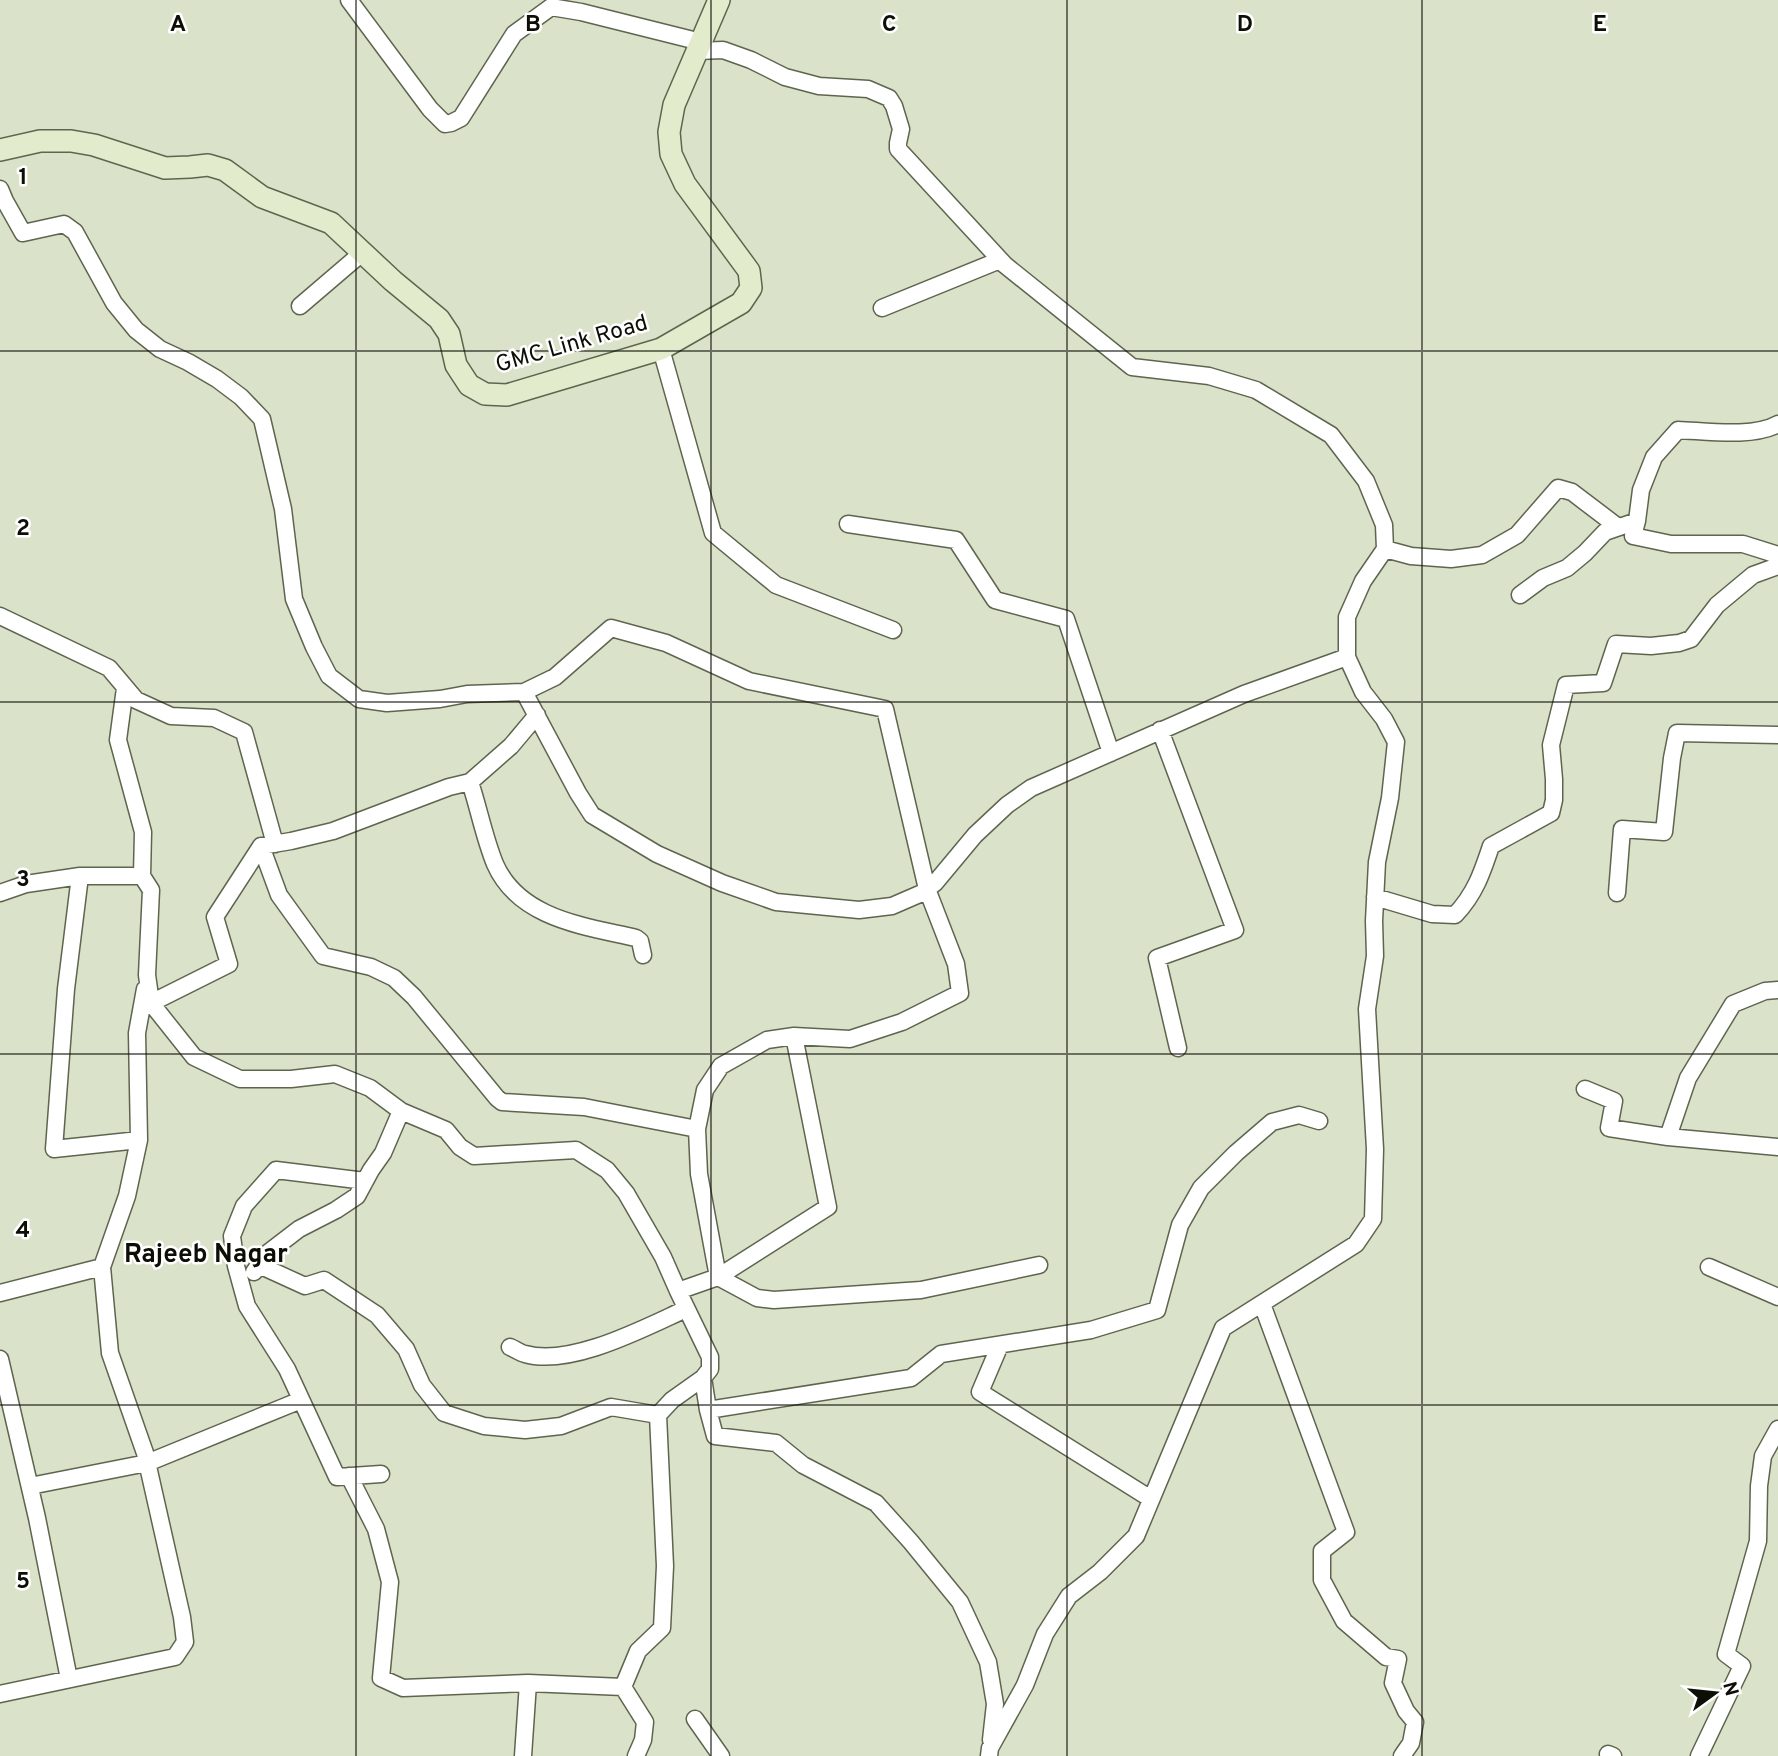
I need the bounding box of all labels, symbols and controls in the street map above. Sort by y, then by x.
text: A [170,11,186,40]
text: B [525,11,541,40]
text: C [882,11,896,40]
text: D [1237,11,1253,40]
text: E [1593,11,1607,40]
text: 1 [18,164,28,193]
street label: GMC Link Road [492,309,652,381]
text: 2 [16,515,30,544]
text: 3 [16,866,30,895]
text: 4 [16,1217,30,1246]
district label: Rajeeb Nagar [124,1239,288,1272]
text: 5 [16,1568,30,1597]
north arrow [1680,1658,1750,1728]
text: N [1716,1679,1743,1699]

